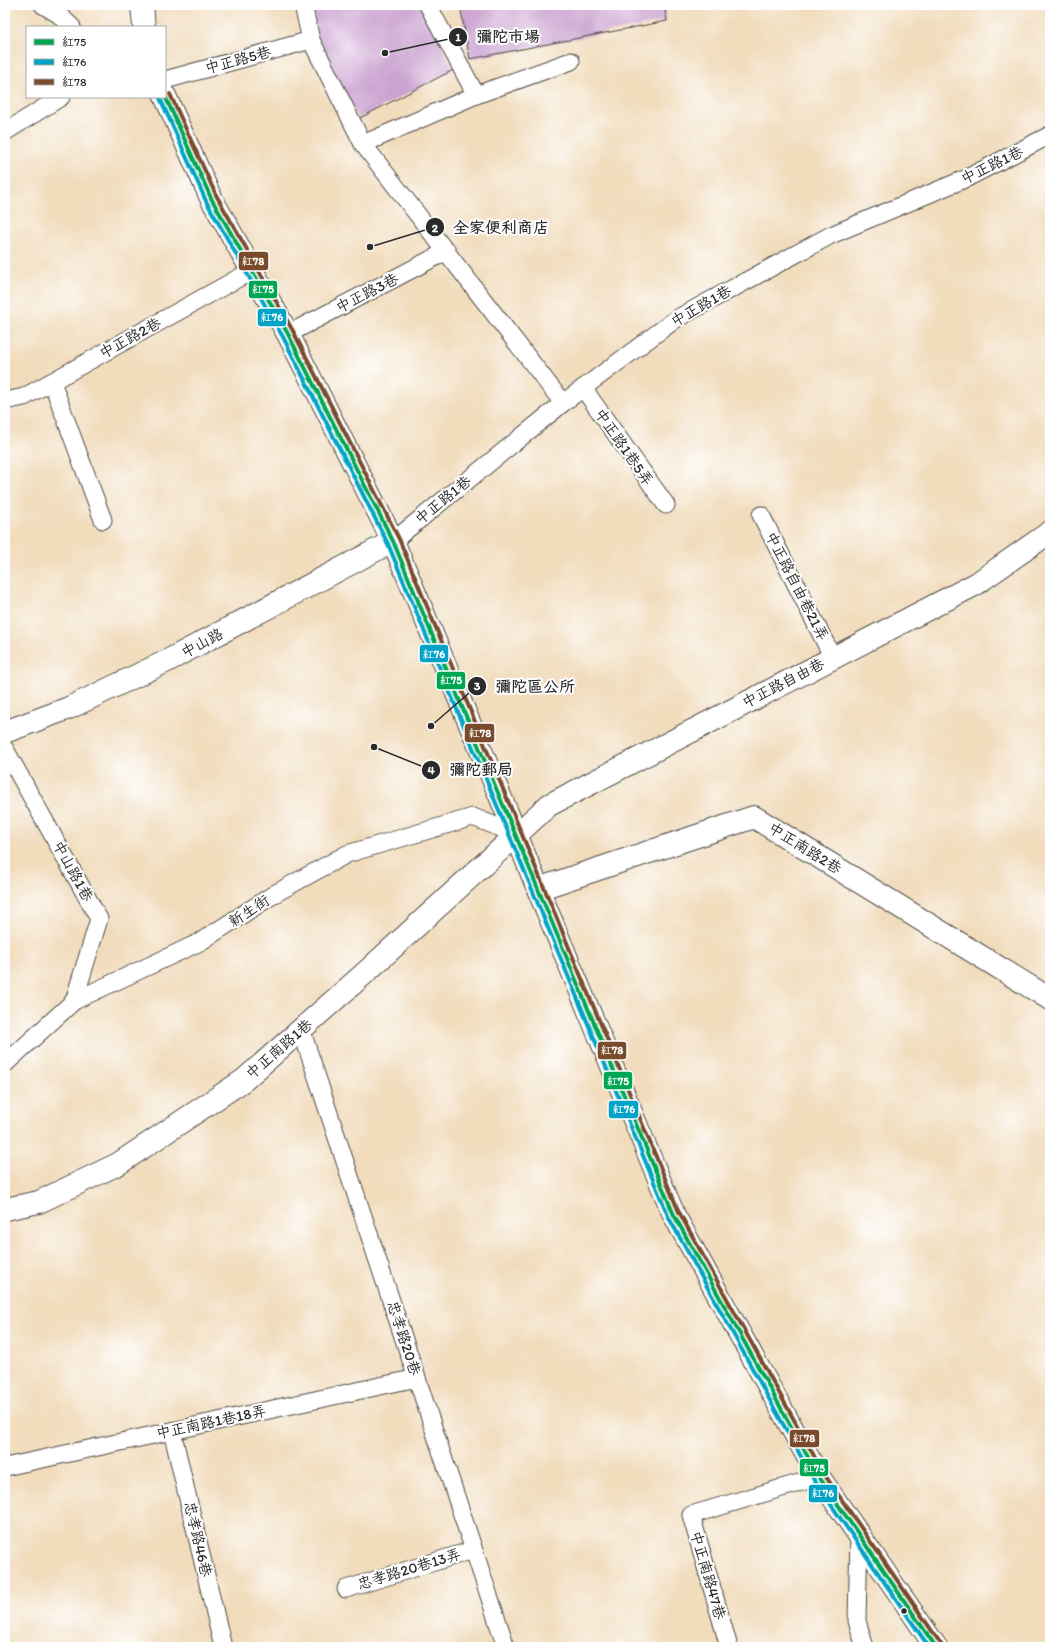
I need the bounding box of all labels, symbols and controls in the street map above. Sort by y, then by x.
callout: 彌陀市場 [448,23,548,51]
legend [26,26,166,98]
text: 彌陀市場 [476,27,540,46]
text: 1 [455,30,461,44]
text: 紅75 [62,35,86,49]
street label: 中正路5巷 [203,43,273,77]
text: 紅76 [62,55,86,69]
text: 紅78 [62,75,87,89]
street label: 中正路1巷 [958,142,1026,188]
callout: 全家便利商店 [425,213,557,241]
text: 全家便利商店 [453,218,549,237]
text: 2 [432,221,439,235]
line badge: 紅78 [238,251,269,271]
text: 紅78 [242,255,264,268]
street label: 中正路3巷 [333,270,401,316]
line badge: 紅75 [248,280,278,299]
street label: 中正路1巷 [668,281,734,331]
text: 紅75 [252,283,274,296]
line badge: 紅76 [257,308,287,327]
text: 紅76 [261,311,283,324]
street label: 中正路2巷 [96,314,164,362]
street label: 中正路1巷5弄 [591,405,657,489]
street label: 中正路1巷 [411,472,475,528]
street label: 中正路自由巷21弄 [762,529,832,643]
street label: 中山路 [178,624,226,662]
line badge: 紅76 [419,644,449,663]
text: 紅76 [423,648,445,661]
street label: 中正路自由巷 [739,655,827,711]
line badge: 紅75 [436,671,466,690]
callout: 彌陀區公所 [467,672,583,700]
text: 紅75 [440,674,462,687]
text: 彌陀區公所 [495,677,575,696]
text: 3 [474,679,481,693]
line badge: 紅78 [464,723,495,743]
text: 紅78 [469,727,491,740]
callout: 彌陀郵局 [421,756,521,784]
text: 彌陀郵局 [449,760,513,779]
text: 4 [427,763,435,777]
street label: 中正南路2巷 [765,818,845,878]
street label: 中山路1巷 [49,837,97,905]
street label: 新生街 [225,891,273,931]
street label: 中正南路1巷 [242,1015,316,1083]
line badge: 紅78 [597,1041,627,1060]
text: 紅78 [601,1044,623,1057]
line badge: 紅75 [603,1071,633,1090]
text: 紅75 [607,1075,629,1088]
line badge: 紅76 [608,1100,639,1119]
text: 紅76 [613,1103,635,1116]
street label: 忠孝路20巷 [384,1299,424,1377]
street label: 中正南路1巷18弄 [154,1402,268,1442]
line badge: 紅78 [789,1429,820,1448]
text: 紅78 [793,1432,815,1445]
line badge: 紅75 [799,1458,829,1477]
text: 紅75 [803,1462,825,1475]
line badge: 紅76 [808,1484,838,1503]
text: 紅76 [812,1487,834,1500]
street label: 忠孝路46巷 [181,1499,215,1579]
street label: 中正南路47巷 [687,1529,729,1621]
street label: 忠孝路20巷13弄 [355,1545,463,1593]
unlabelled marker [899,1606,909,1616]

